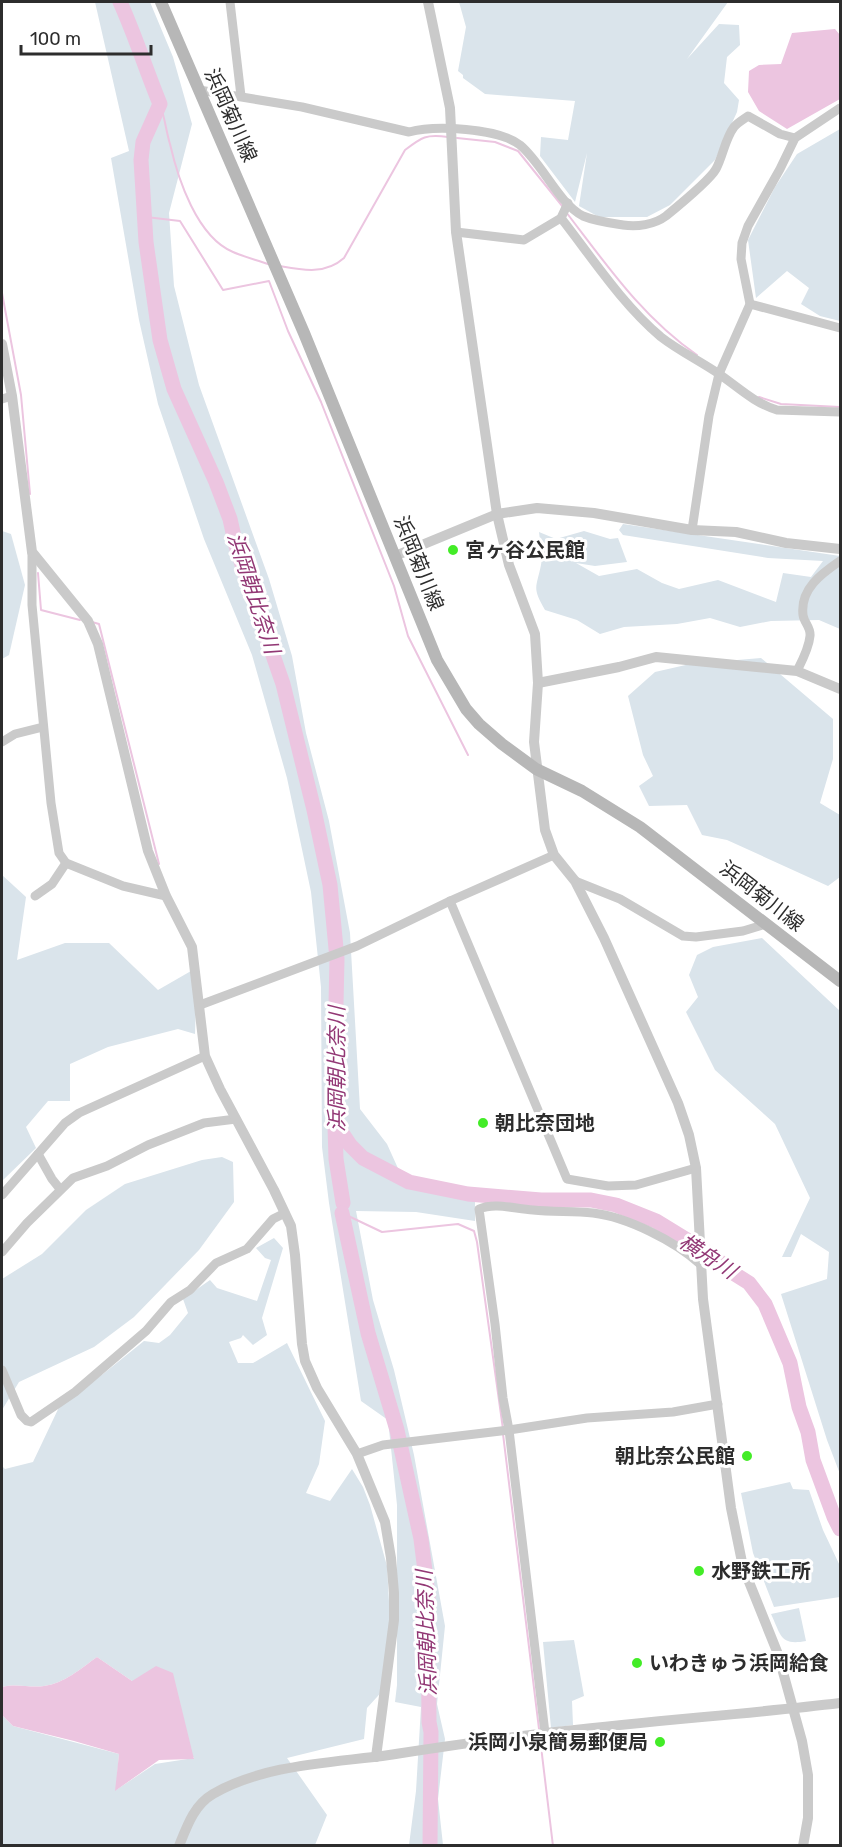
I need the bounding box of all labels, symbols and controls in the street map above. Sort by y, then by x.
scale bar [21,18,152,56]
text: 100 m [30,28,81,50]
street label: 浜岡菊川線 [200,64,262,166]
street label: 浜岡菊川線 [389,512,449,614]
water label: 浜岡朝比奈川 [223,529,286,659]
place label: 宮ヶ谷公民館 [465,538,585,562]
marker: 宮ヶ谷公民館 [446,543,460,557]
street label: 浜岡菊川線 [715,856,809,936]
water label: 浜岡朝比奈川 [324,1004,349,1132]
place label: 朝比奈団地 [495,1111,595,1135]
marker: 朝比奈団地 [476,1116,490,1130]
water label: 横舟川 [675,1228,743,1285]
place label: 朝比奈公民館 [615,1444,735,1468]
marker: 朝比奈公民館 [740,1449,754,1463]
place label: 水野鉄工所 [711,1559,811,1583]
marker: 水野鉄工所 [692,1564,706,1578]
water label: 浜岡朝比奈川 [411,1568,441,1696]
place label: いわきゅう浜岡給食 [649,1651,829,1675]
marker: いわきゅう浜岡給食 [630,1656,644,1670]
place label: 浜岡小泉簡易郵便局 [468,1730,648,1754]
marker: 浜岡小泉簡易郵便局 [653,1735,667,1749]

